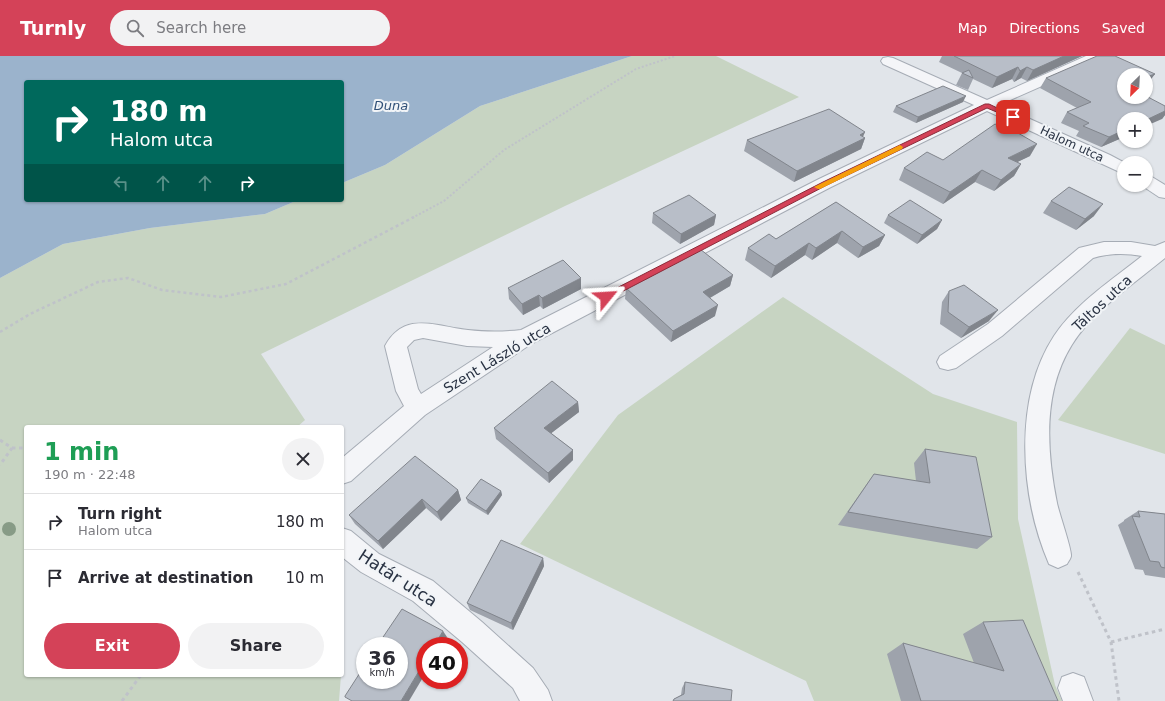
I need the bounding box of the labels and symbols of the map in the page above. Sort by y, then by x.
north arrow [1117,68,1153,104]
water label: Duna [374,98,408,113]
pin [996,100,1030,134]
street label: Halom utca [1038,123,1106,165]
street label: Táltos utca [1068,272,1135,335]
position arrow [585,276,627,318]
street label: Szent László utca [440,320,554,396]
street label: Határ utca [355,545,441,611]
speed limit sign: 40 [416,637,468,689]

